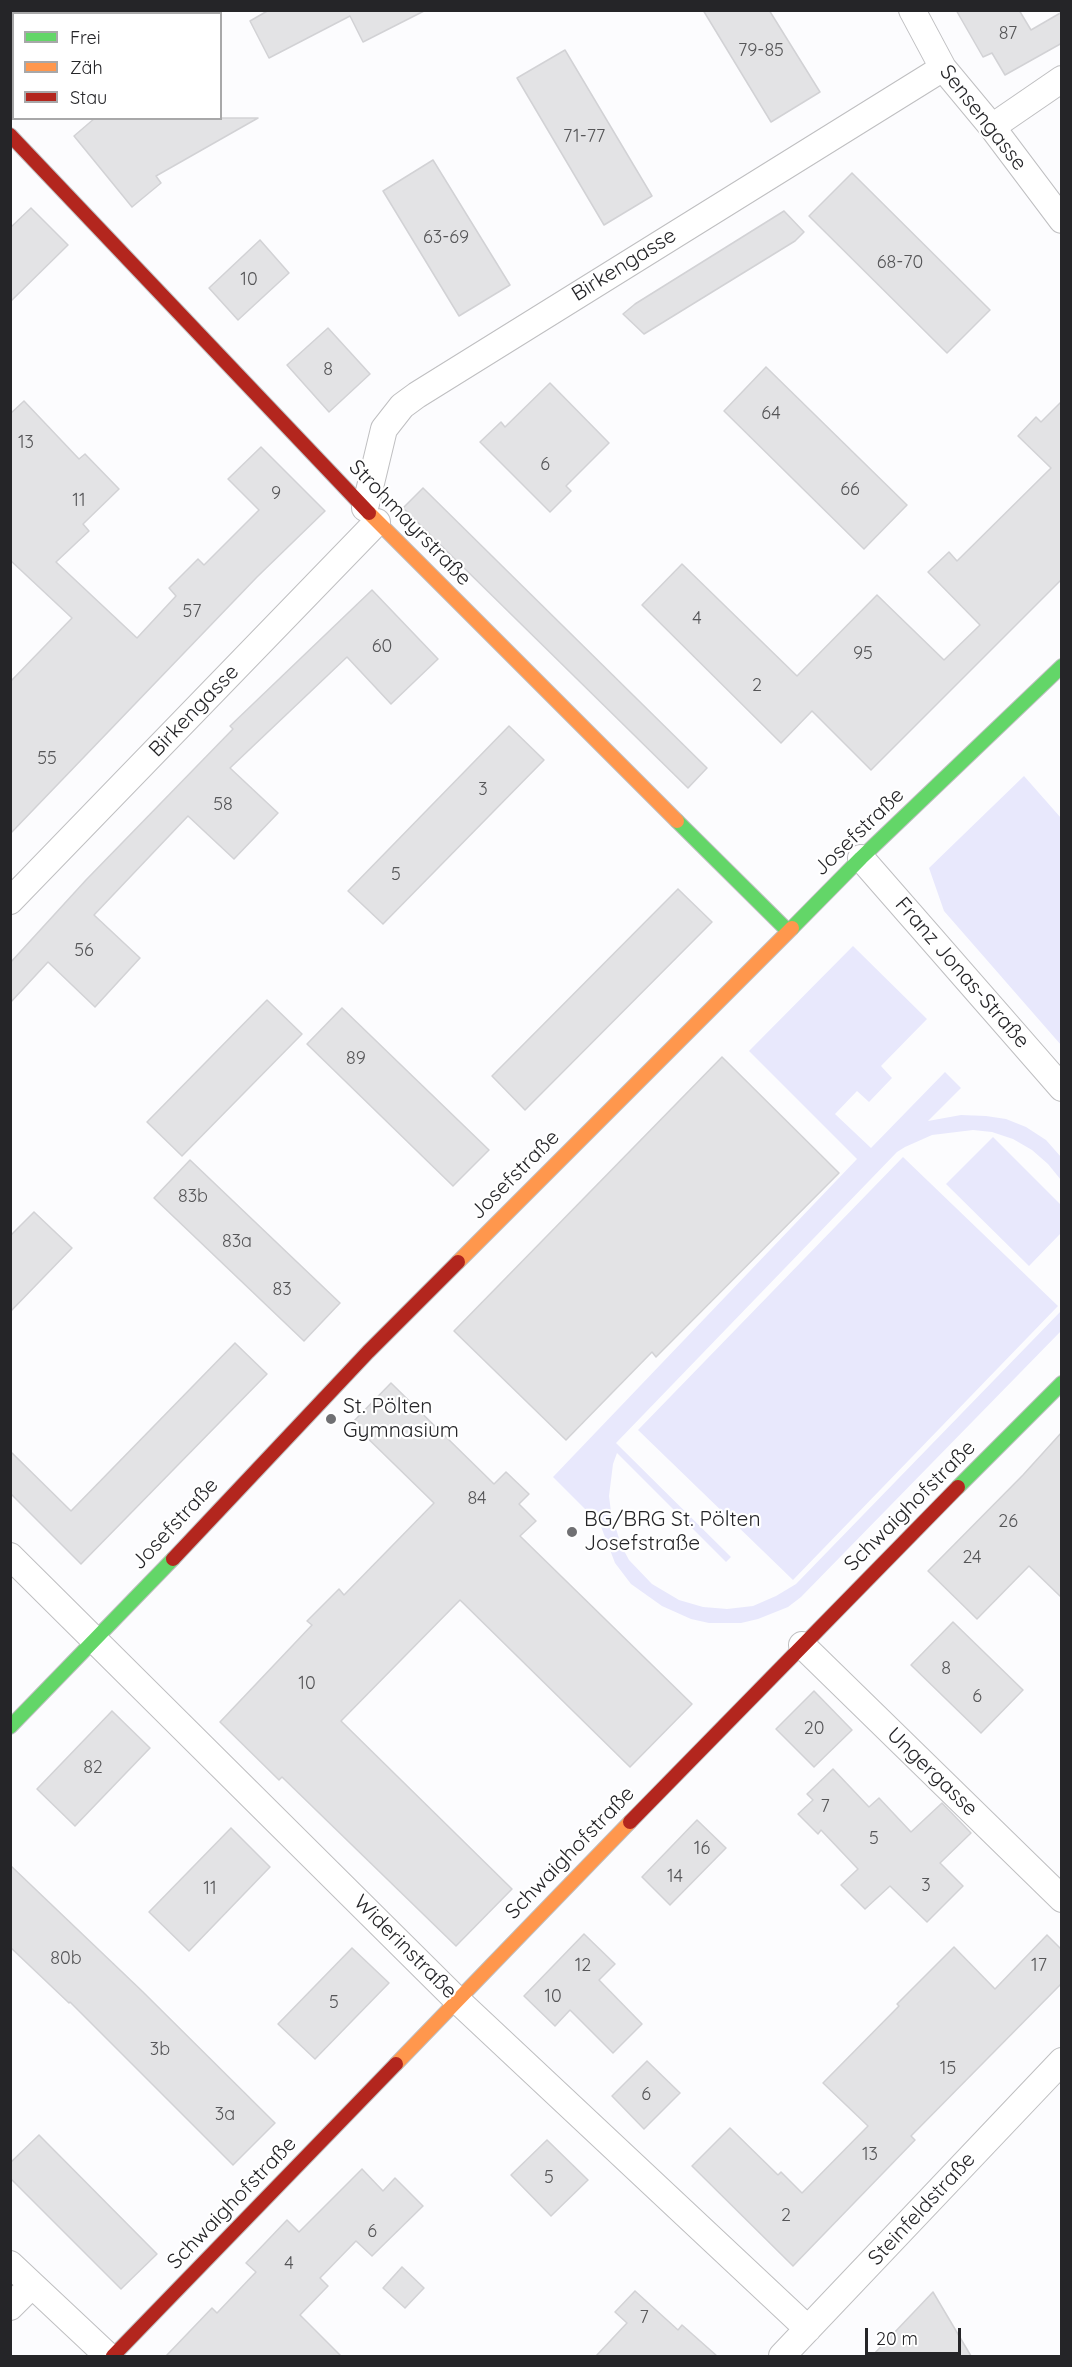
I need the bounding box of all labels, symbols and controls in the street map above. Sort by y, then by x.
legend [12,12,222,120]
house number: 87 [999,23,1017,45]
text: Frei [70,26,101,49]
house number: 79-85 [738,40,784,62]
text: Zäh [70,56,103,79]
street label: Sensengasse [934,60,1032,176]
text: Stau [70,86,107,109]
house number: 71-77 [563,126,605,148]
street label: Birkengasse [567,223,681,307]
house number: 63-69 [423,227,469,249]
house number: 68-70 [877,252,923,274]
house number: 10 [240,269,258,291]
house number: 8 [323,359,333,381]
house number: 64 [761,403,781,425]
house number: 13 [18,432,34,454]
house number: 6 [540,454,550,476]
street label: Strohmayrstraße [344,455,476,591]
house number: 66 [840,479,860,501]
house number: 9 [271,483,281,505]
house number: 11 [72,490,86,512]
house number: 57 [182,601,202,623]
house number: 4 [692,608,702,630]
house number: 60 [372,636,392,658]
house number: 95 [853,643,873,665]
street label: Birkengasse [144,660,244,762]
house number: 2 [752,675,762,697]
house number: 55 [37,748,57,770]
house number: 3 [478,779,488,801]
street label: Josefstraße [808,783,910,881]
house number: 58 [213,794,233,816]
house number: 5 [391,864,401,886]
street label: Franz Jonas-Straße [890,892,1034,1054]
house number: 56 [74,940,94,962]
house number: 89 [346,1048,366,1070]
street label: Josefstraße [465,1125,565,1225]
house number: 83b [178,1186,208,1208]
house number: 83a [222,1231,252,1253]
house number: 83 [272,1279,292,1301]
place label: St. Pölten Gymnasium [343,1394,459,1444]
marker: St. Pölten Gymnasium [324,1412,338,1426]
street label: Schwaighofstraße [839,1435,981,1577]
street label: Josefstraße [126,1473,224,1575]
house number: 84 [467,1488,487,1510]
place label: BG/BRG St. Pölten Josefstraße [584,1507,761,1557]
house number: 26 [998,1511,1018,1533]
marker: BG/BRG St. Pölten Josefstraße [565,1525,579,1539]
house number: 24 [962,1547,982,1569]
house number: 8 [941,1658,951,1680]
house number: 10 [298,1673,316,1695]
house number: 6 [972,1686,982,1708]
house number: 20 [804,1718,824,1740]
street label: Ungergasse [881,1722,983,1822]
house number: 82 [83,1757,103,1779]
street label: Schwaighofstraße [500,1781,640,1925]
house number: 7 [820,1796,830,1818]
house number: 5 [869,1828,879,1850]
house number: 16 [694,1838,710,1860]
house number: 14 [667,1866,683,1888]
house number: 3 [921,1875,931,1897]
house number: 11 [203,1878,217,1900]
street label: Widerinstraße [348,1890,462,2004]
house number: 80b [50,1948,82,1970]
house number: 12 [575,1955,591,1977]
house number: 17 [1031,1955,1047,1977]
house number: 10 [544,1986,562,2008]
house number: 5 [329,1992,339,2014]
house number: 3b [150,2039,170,2061]
house number: 15 [940,2058,956,2080]
house number: 6 [641,2084,651,2106]
house number: 3a [215,2104,235,2126]
street label: Schwaighofstraße [162,2131,302,2275]
house number: 13 [862,2144,878,2166]
street label: Steinfeldstraße [863,2147,981,2271]
house number: 5 [544,2167,554,2189]
house number: 2 [781,2205,791,2227]
house number: 6 [367,2221,377,2243]
house number: 4 [284,2253,294,2275]
house number: 7 [639,2307,649,2329]
scale bar [868,2316,964,2354]
text: 20 m [876,2327,918,2350]

